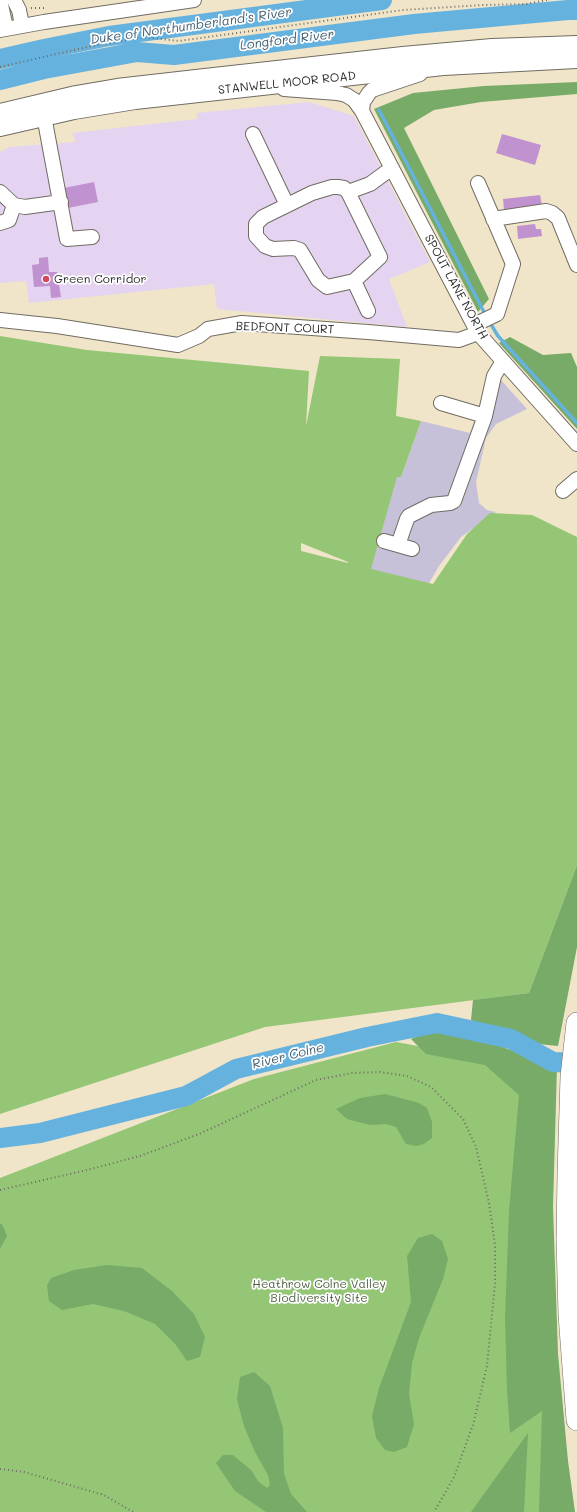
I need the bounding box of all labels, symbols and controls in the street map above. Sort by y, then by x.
water label: Duke of Northumberland's River [89,4,293,48]
water label: Longford River [239,26,335,54]
street label: STANWELL MOOR ROAD [217,69,357,97]
street label: SPOUT LANE NORTH [421,232,491,342]
place label: Green Corridor [54,272,146,286]
marker: Green Corridor [41,274,51,284]
street label: BEDFONT COURT [235,319,335,337]
water label: River Colne [250,1040,326,1072]
park label: Heathrow Colne Valley Biodiversity Site [252,1277,386,1305]

